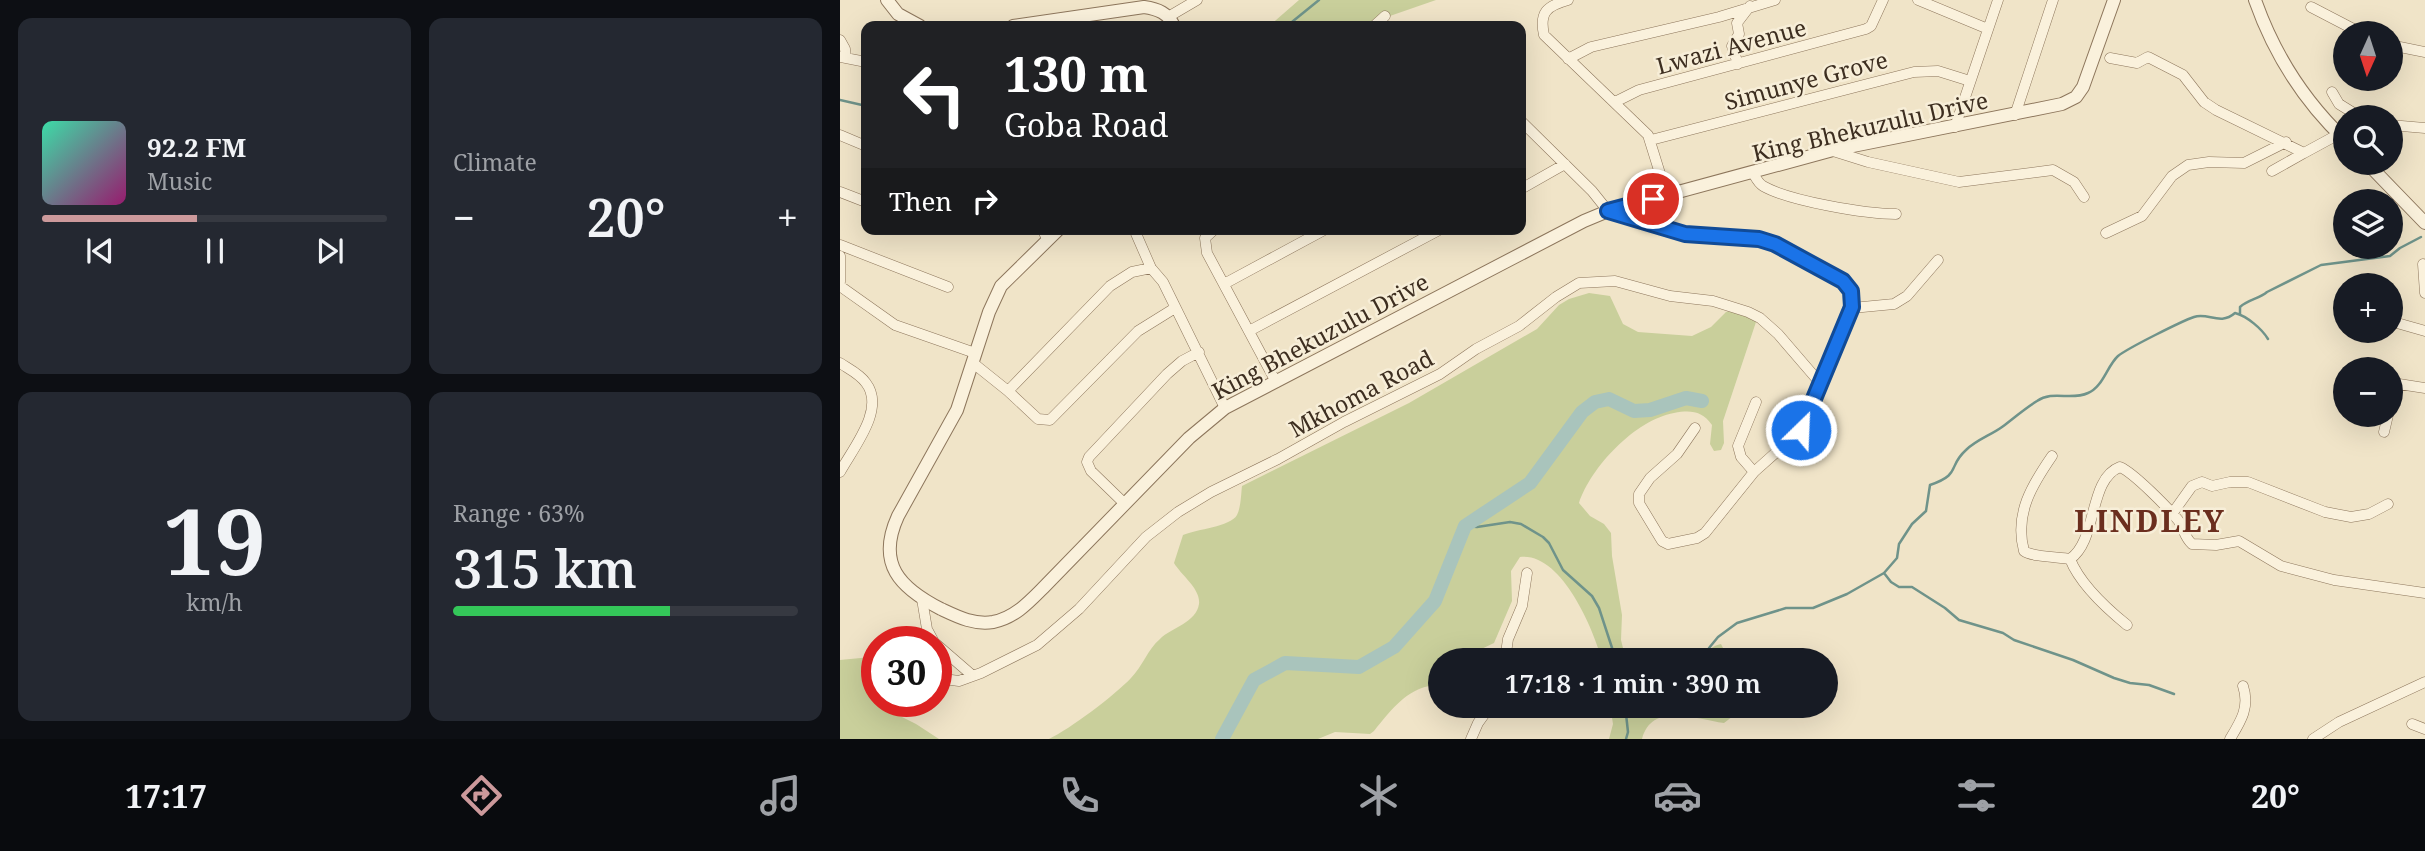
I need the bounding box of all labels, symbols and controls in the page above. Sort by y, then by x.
street label: Lwazi Avenue [1652,11,1810,81]
north arrow [2333,21,2403,91]
map controls [2333,21,2403,427]
text: 130 m [1004,40,1148,106]
street label: Simunye Grove [1721,43,1891,117]
icon: left [889,49,980,140]
street label: King Bhekuzulu Drive [1749,83,1991,169]
text: Goba Road [1004,103,1168,146]
button: search [2333,105,2403,175]
text: 92.2 FM [147,129,246,165]
text: Climate [453,146,537,178]
text: Music [147,165,212,197]
pin [1623,169,1683,229]
icon: arrive [1634,180,1672,218]
text: 20° [586,181,666,252]
icon: right [966,182,1004,220]
text: Then [889,183,952,219]
button: layers [2333,189,2403,259]
text: − [453,191,475,243]
text: + [777,191,798,243]
icon: previous [81,232,119,270]
icon: pause [196,232,234,270]
icon: next [311,232,349,270]
street label: King Bhekuzulu Drive [1206,265,1434,407]
button: + [2333,273,2403,343]
street label: Mkhoma Road [1283,342,1439,444]
button: − [2333,357,2403,427]
position arrow [1764,393,1838,467]
text: 19 [163,478,266,602]
text: Range · 63% [453,497,585,529]
district label: LINDLEY [2074,500,2226,541]
text: 315 km [453,532,637,603]
text: km/h [186,586,243,618]
speed limit sign: 30 [861,626,952,717]
text: 17:18 · 1 min · 390 m [1505,665,1761,701]
icon: directions [457,771,506,820]
icon: music [756,771,805,820]
icon: phone [1055,771,1104,820]
icon: climate [1354,771,1403,820]
icon: car [1653,771,1702,820]
icon: filters [1952,771,2001,820]
text: 17:17 [125,774,207,817]
text: 20° [2251,774,2300,817]

